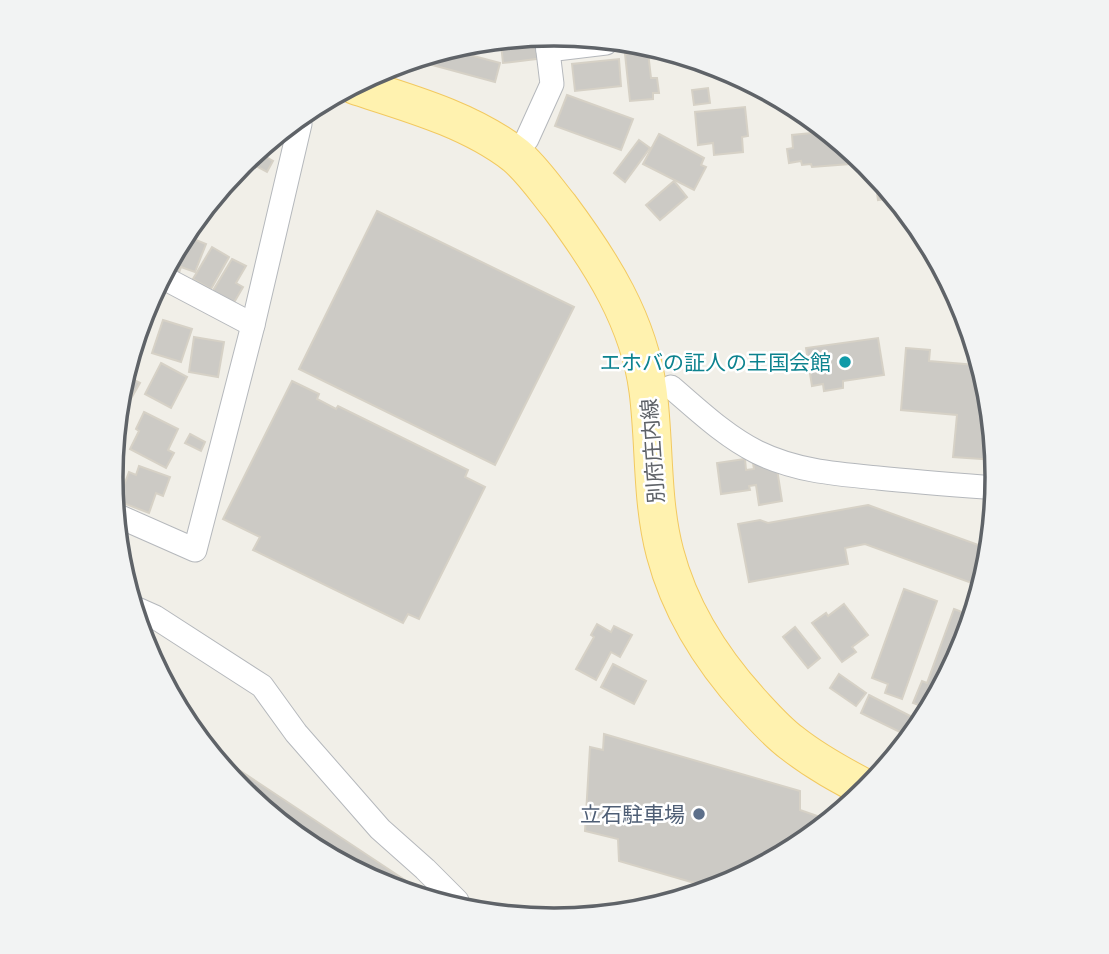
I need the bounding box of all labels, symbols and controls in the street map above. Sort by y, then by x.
place label: エホバの証人の王国会館 [600,348,831,376]
marker: エホバの証人の王国会館 [837,354,853,370]
street label: 別府庄内線 [634,398,670,504]
place label: 立石駐車場 [580,800,685,828]
marker: 立石駐車場 [691,806,707,822]

